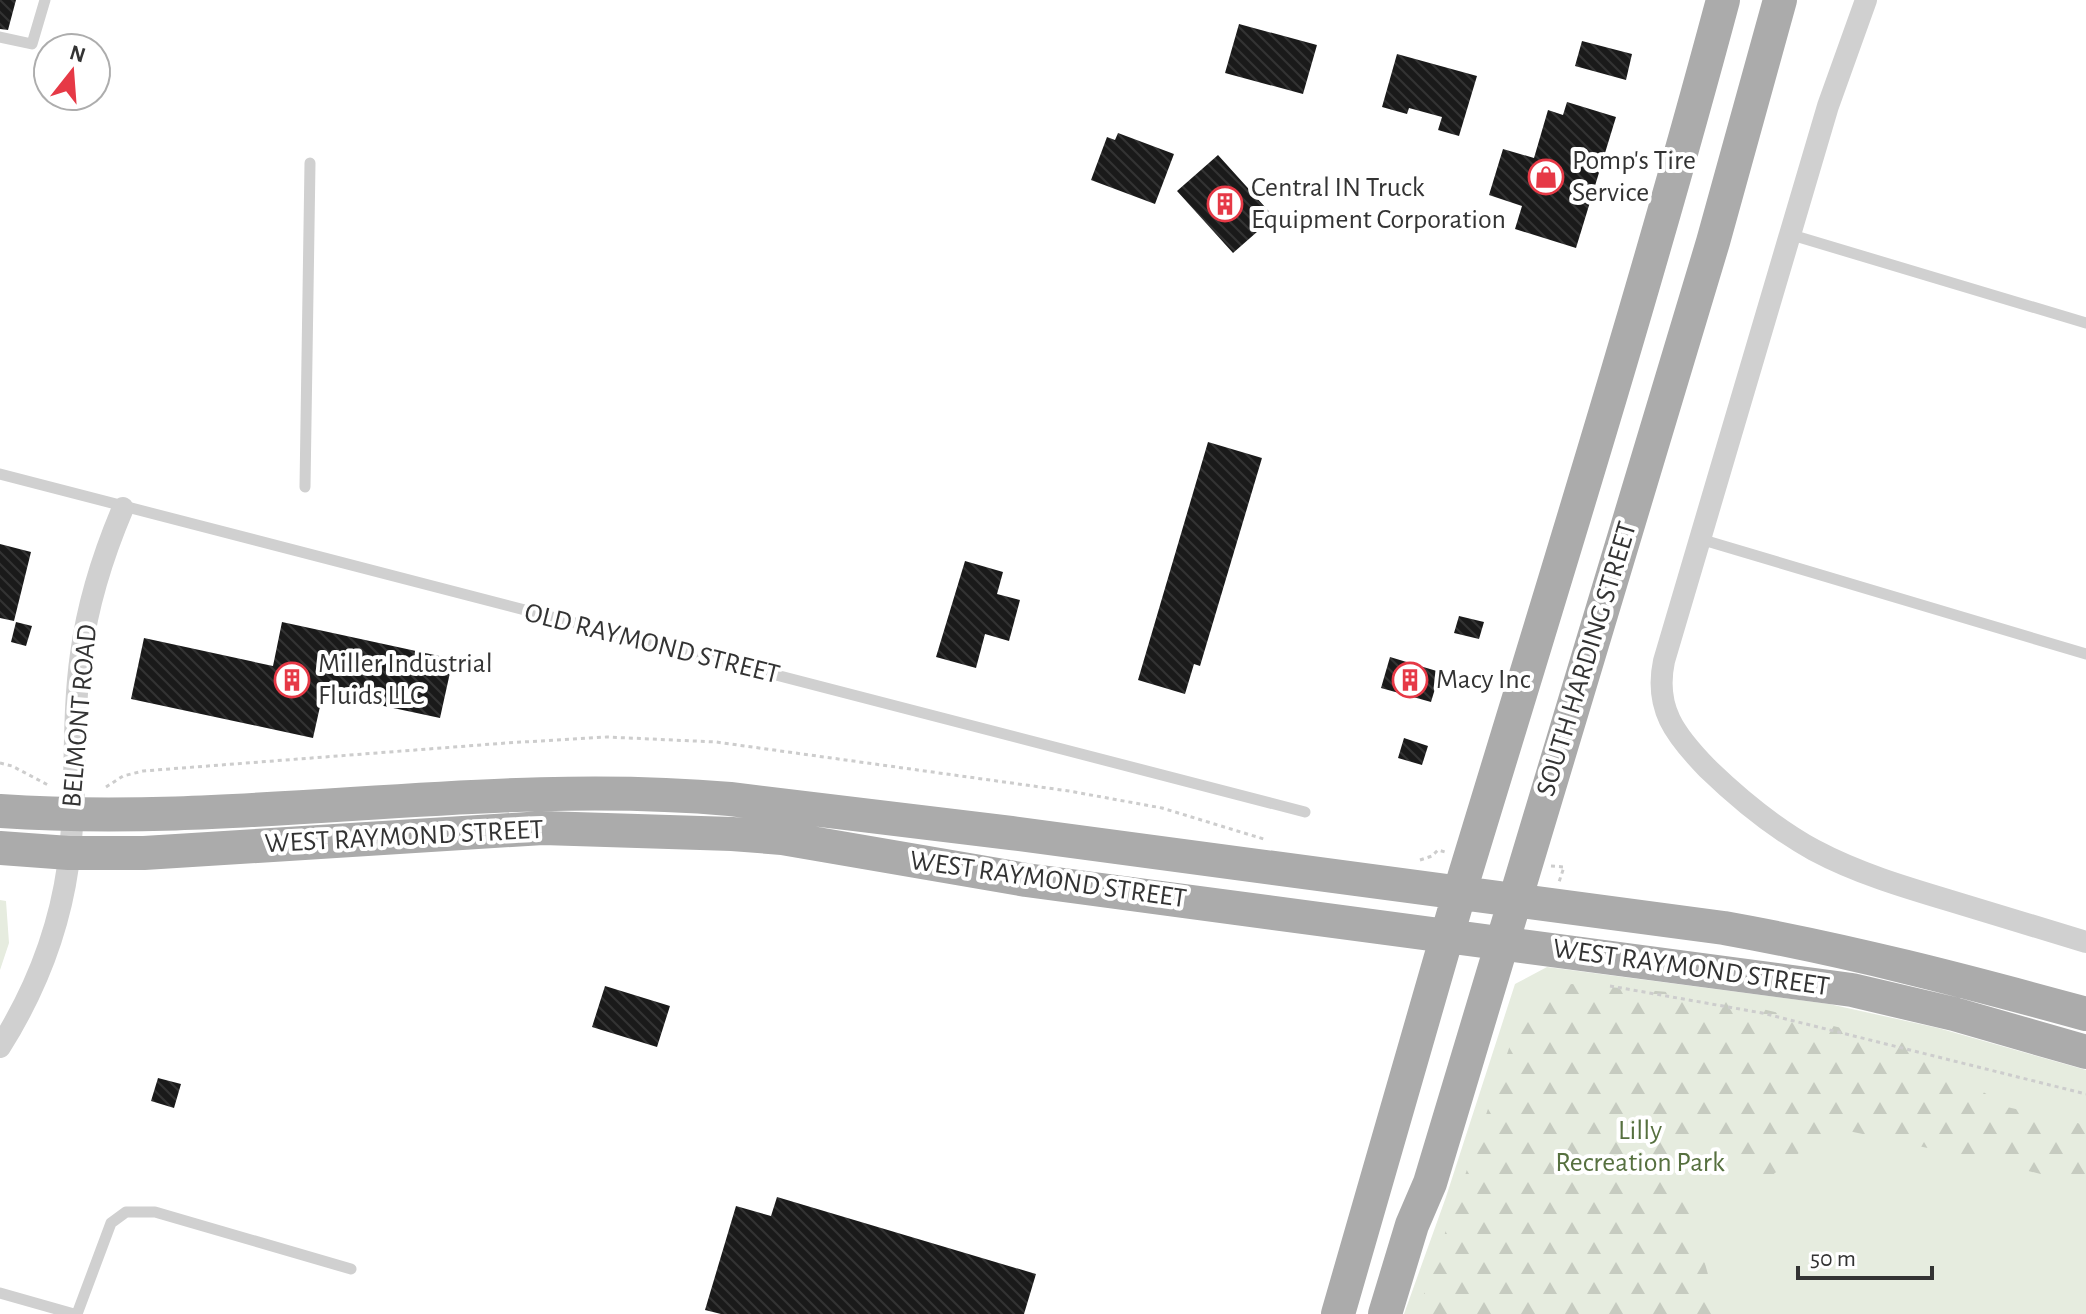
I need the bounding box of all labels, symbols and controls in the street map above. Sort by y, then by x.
north arrow [32,32,112,112]
text: N [67,41,88,67]
place label: Pomp's Tire Service [1572,147,1696,207]
shop icon: Pomp's Tire Service [1527,158,1565,196]
place label: Central IN Truck Equipment Corporation [1251,174,1506,234]
building icon: Central IN Truck Equipment Corporation [1206,185,1244,223]
street label: SOUTH HARDING STREET [1532,518,1642,800]
street label: OLD RAYMOND STREET [522,599,783,689]
street label: BELMONT ROAD [58,623,102,809]
place label: Miller Industrial Fluids LLC [318,650,493,710]
building icon: Miller Industrial Fluids LLC [273,661,311,699]
building icon: Macy Inc [1391,661,1429,699]
place label: Macy Inc [1436,666,1531,694]
street label: WEST RAYMOND STREET [264,816,544,858]
street label: WEST RAYMOND STREET [908,847,1188,913]
street label: WEST RAYMOND STREET [1551,935,1831,1001]
park label: Lilly Recreation Park [1555,1117,1725,1177]
scale bar [1798,1230,1932,1280]
text: 50 m [1810,1247,1856,1271]

